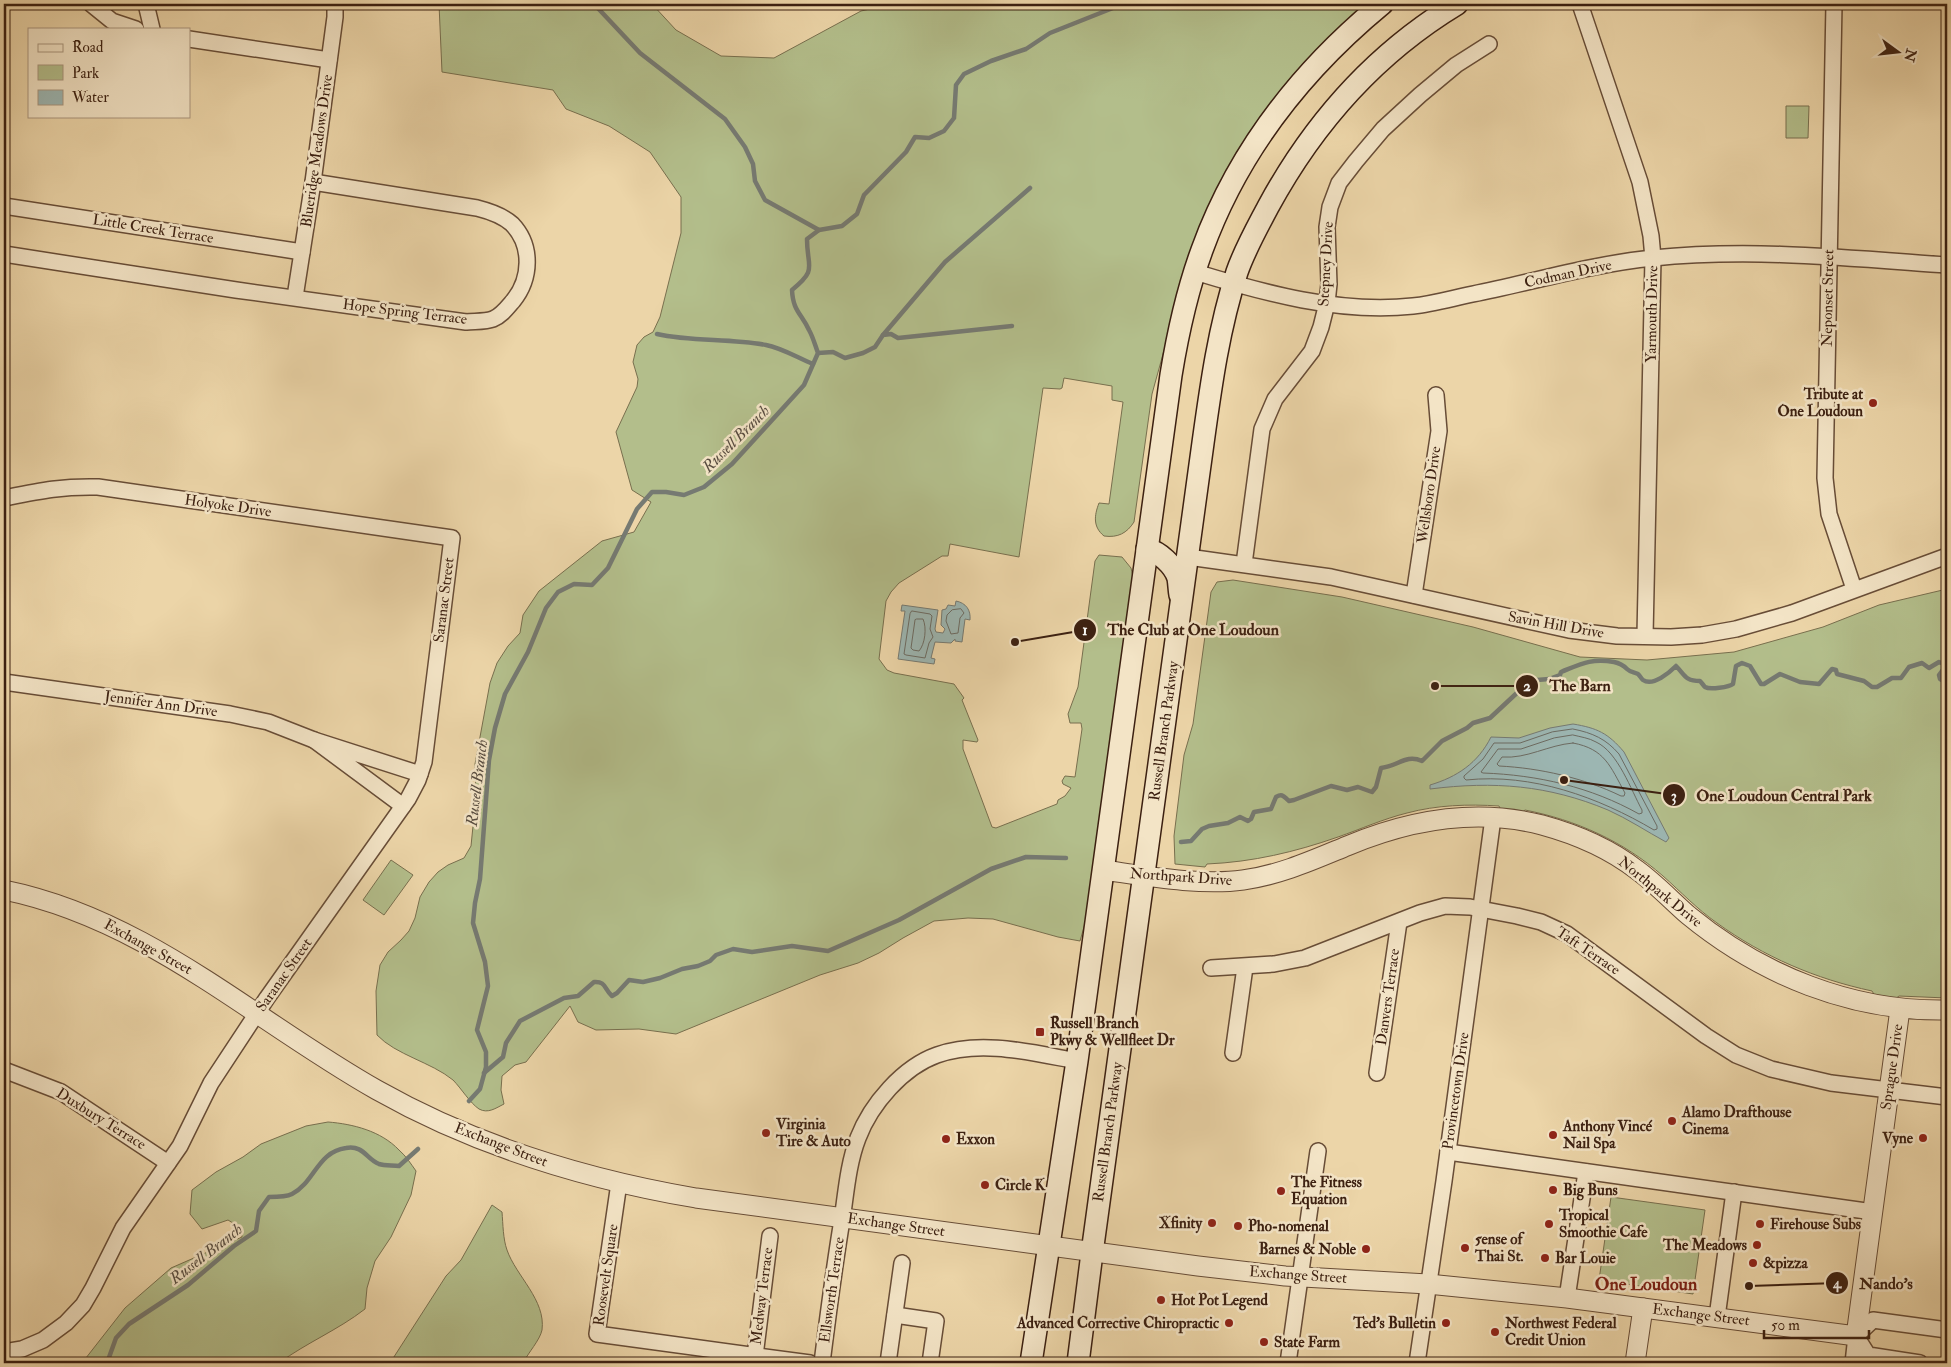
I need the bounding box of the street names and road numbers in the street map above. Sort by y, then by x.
street label: Blueridge Meadows Drive [297,73,337,229]
street label: Little Creek Terrace [91,210,215,248]
street label: Stepney Drive [1314,221,1339,307]
street label: Neponset Street [1818,249,1839,347]
street label: Codman Drive [1523,255,1613,293]
street label: Yarmouth Drive [1642,265,1662,363]
street label: Hope Spring Terrace [342,295,468,330]
street label: Wellsboro Drive [1413,445,1445,546]
street label: Holyoke Drive [183,491,273,521]
street label: Saranac Street [429,556,459,644]
street label: Savin Hill Drive [1507,607,1605,643]
street label: Russell Branch Parkway [1145,659,1183,802]
street label: Jennifer Ann Drive [102,687,219,722]
street label: Northpark Drive [1614,852,1706,932]
street label: Northpark Drive [1129,864,1233,891]
street label: Exchange Street [100,915,196,979]
street label: Taft Terrace [1552,923,1624,979]
street label: Saranac Street [252,934,316,1015]
street label: Danvers Terrace [1372,947,1404,1047]
street label: Sprague Drive [1877,1023,1908,1111]
street label: Provincetown Drive [1438,1031,1474,1151]
street label: Russell Branch Parkway [1089,1060,1127,1203]
street label: Duxbury Terrace [53,1084,149,1154]
street label: Exchange Street [452,1119,550,1171]
street label: Exchange Street [846,1209,946,1241]
street label: Roosevelt Square [589,1223,623,1327]
street label: Ellsworth Terrace [815,1236,849,1344]
street label: Medway Terrace [747,1246,777,1346]
street label: Exchange Street [1248,1262,1348,1288]
street label: Exchange Street [1651,1300,1751,1330]

